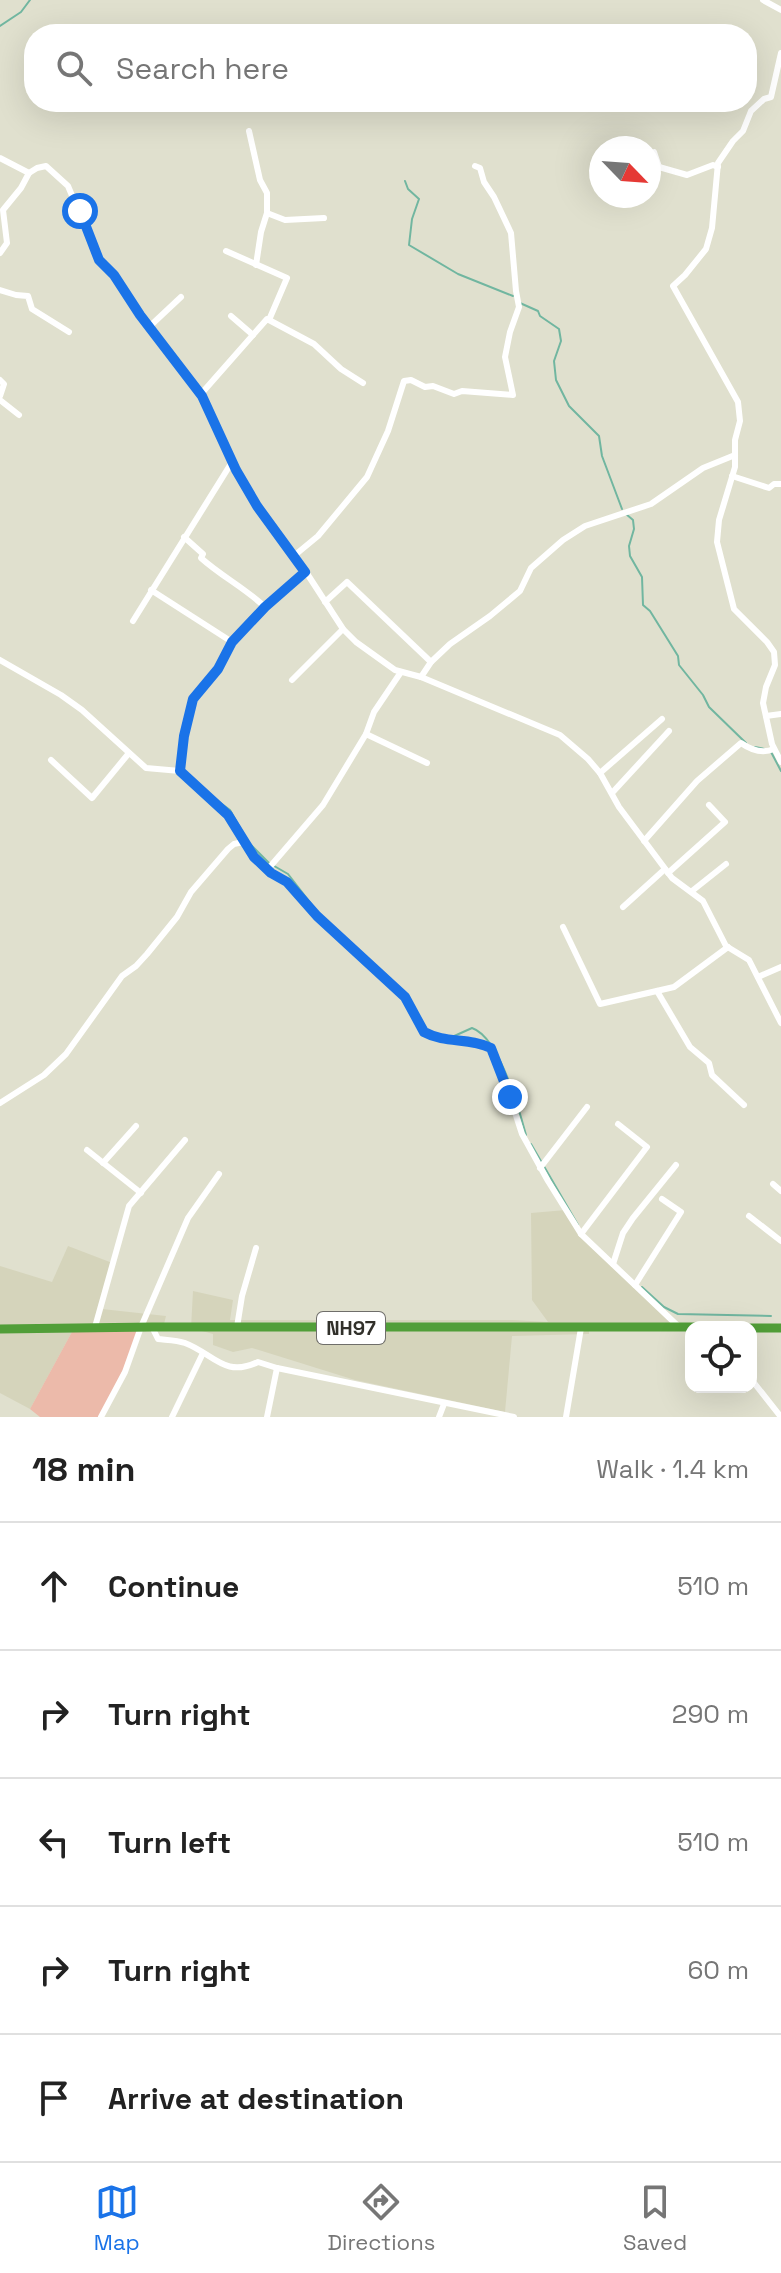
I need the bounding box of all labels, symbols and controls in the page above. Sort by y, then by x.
search box [24,24,757,112]
icon: search [52,46,96,90]
text: Search here [116,49,289,88]
north arrow [589,136,661,208]
route start [62,193,98,229]
route end [492,1079,528,1115]
road number: NH97 [317,1312,385,1344]
map controls [685,1321,757,1393]
button: locate [685,1321,757,1393]
text: 18 min [32,1448,135,1491]
text: Walk · 1.4 km [596,1452,749,1486]
icon: ahead [32,1564,76,1608]
text: Continue [108,1567,239,1606]
text: 510 m [677,1569,749,1603]
icon: right [32,1692,76,1736]
text: Turn right [108,1695,251,1734]
text: 290 m [672,1697,749,1731]
icon: left [32,1820,76,1864]
text: Turn left [108,1823,231,1862]
text: 510 m [677,1825,749,1859]
icon: right [32,1948,76,1992]
text: Turn right [108,1951,251,1990]
text: 60 m [687,1953,749,1987]
icon: arrive [32,2076,76,2120]
text: Arrive at destination [108,2079,404,2118]
tab: Map [94,2180,140,2256]
tab: Directions [327,2180,435,2256]
tab: Saved [623,2180,687,2256]

